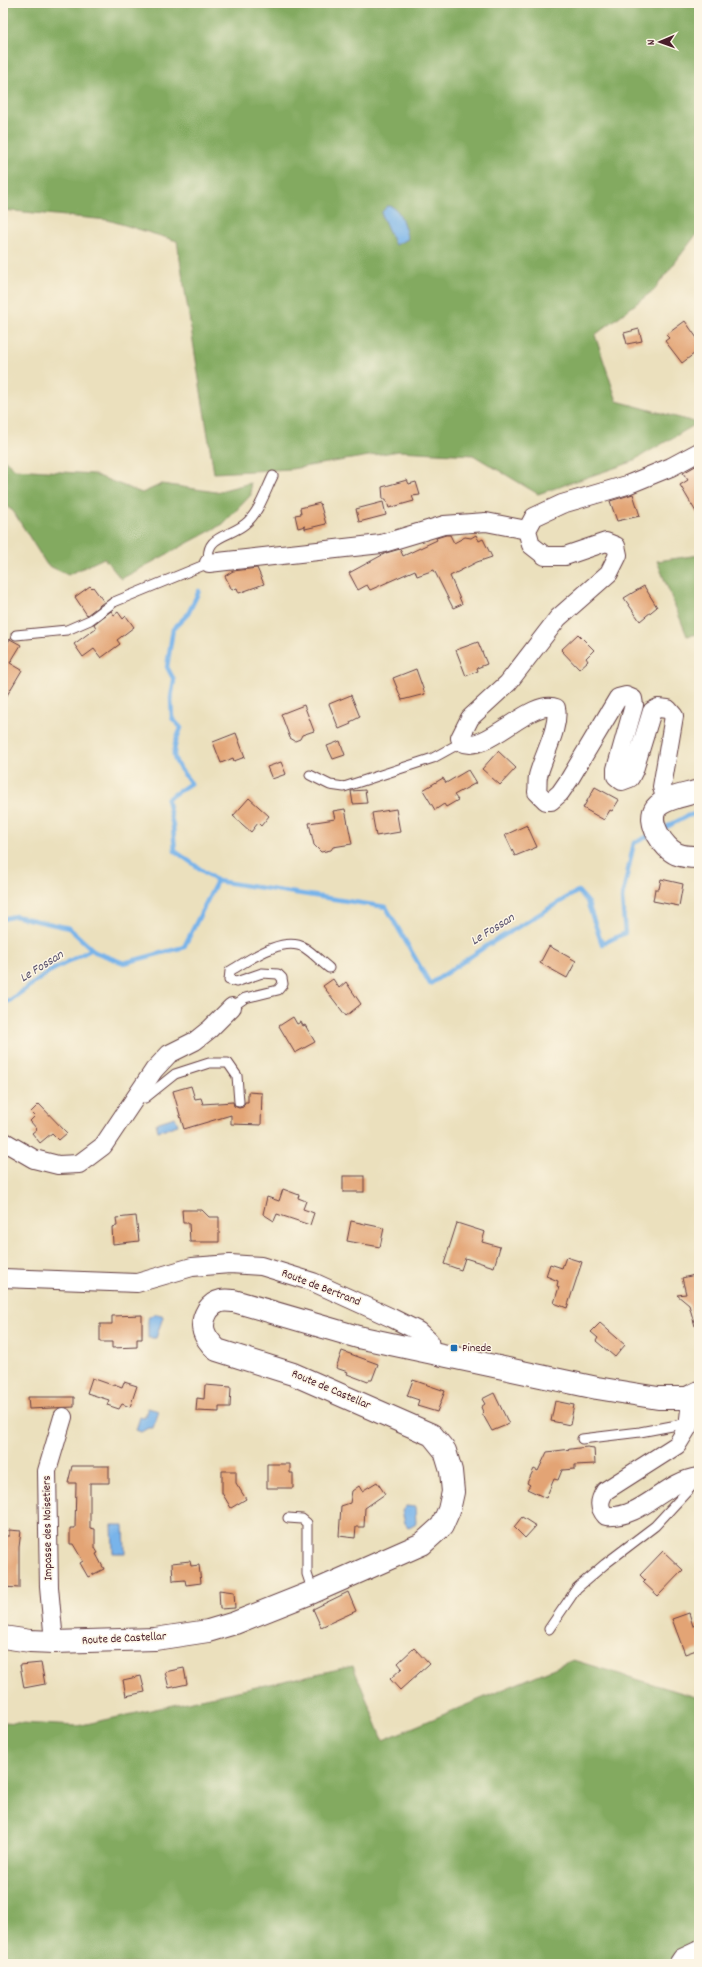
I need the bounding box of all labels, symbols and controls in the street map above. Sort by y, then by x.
north arrow [640,22,680,62]
text: N [644,39,660,45]
water label: Le Fossan [467,909,519,951]
water label: Le Fossan [16,946,68,988]
street label: Route de Bertrand [279,1265,363,1311]
place label: Pinede [462,1340,491,1357]
marker: Pinede [449,1343,459,1353]
street label: Route de Castellar [289,1366,374,1415]
street label: Impasse des Noisetiers [39,1475,57,1581]
street label: Route de Castellar [81,1628,167,1650]

